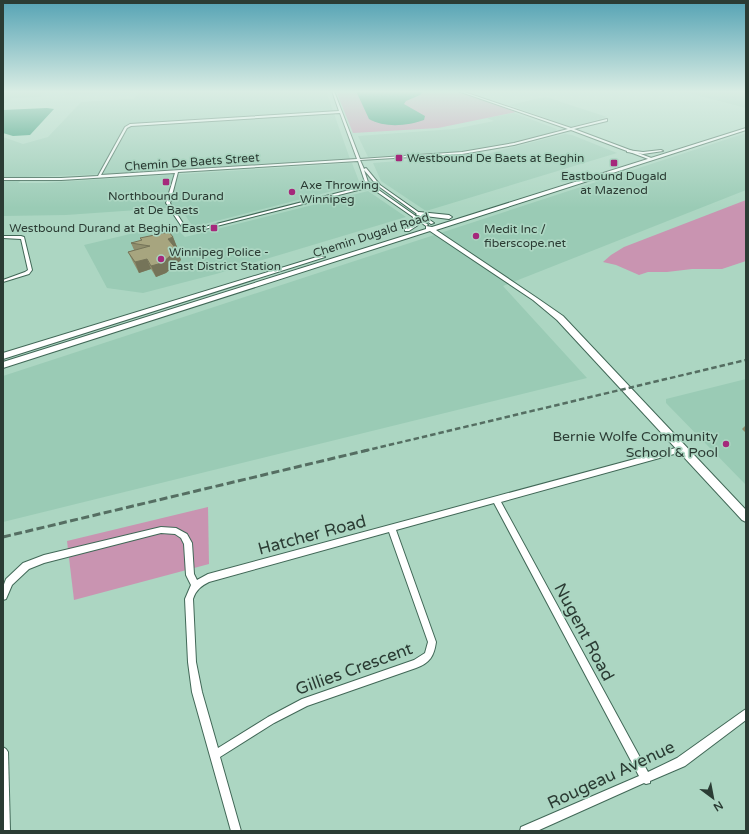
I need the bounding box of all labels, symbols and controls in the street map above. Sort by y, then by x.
street label: Chemin De Baets Street [124,150,260,174]
place label: Westbound De Baets at Beghin [407,151,584,165]
marker: Westbound De Baets at Beghin [394,153,404,163]
marker: Eastbound Dugald at Mazenod [609,158,619,168]
place label: Eastbound Dugald at Mazenod [561,169,667,197]
marker: Northbound Durand at De Baets [161,177,171,187]
place label: Axe Throwing Winnipeg [300,178,379,206]
marker: Axe Throwing Winnipeg [287,187,297,197]
place label: Northbound Durand at De Baets [108,189,224,217]
street label: Chemin Dugald Road [311,210,431,260]
place label: Westbound Durand at Beghin East [9,221,206,235]
place label: Medit Inc / fiberscope.net [484,222,567,250]
marker: Westbound Durand at Beghin East [209,223,219,233]
marker: Medit Inc / fiberscope.net [471,231,481,241]
place label: Winnipeg Police - East District Station [169,245,281,273]
marker: Winnipeg Police - East District Station [156,254,166,264]
place label: Bernie Wolfe Community School & Pool [552,428,718,461]
marker: Bernie Wolfe Community School & Pool [721,439,731,449]
street label: Hatcher Road [256,510,368,560]
street label: Nugent Road [549,579,619,685]
street label: Gillies Crescent [293,638,416,700]
street label: Rougeau Avenue [544,736,678,814]
north arrow [693,778,733,818]
text: N [711,798,725,814]

